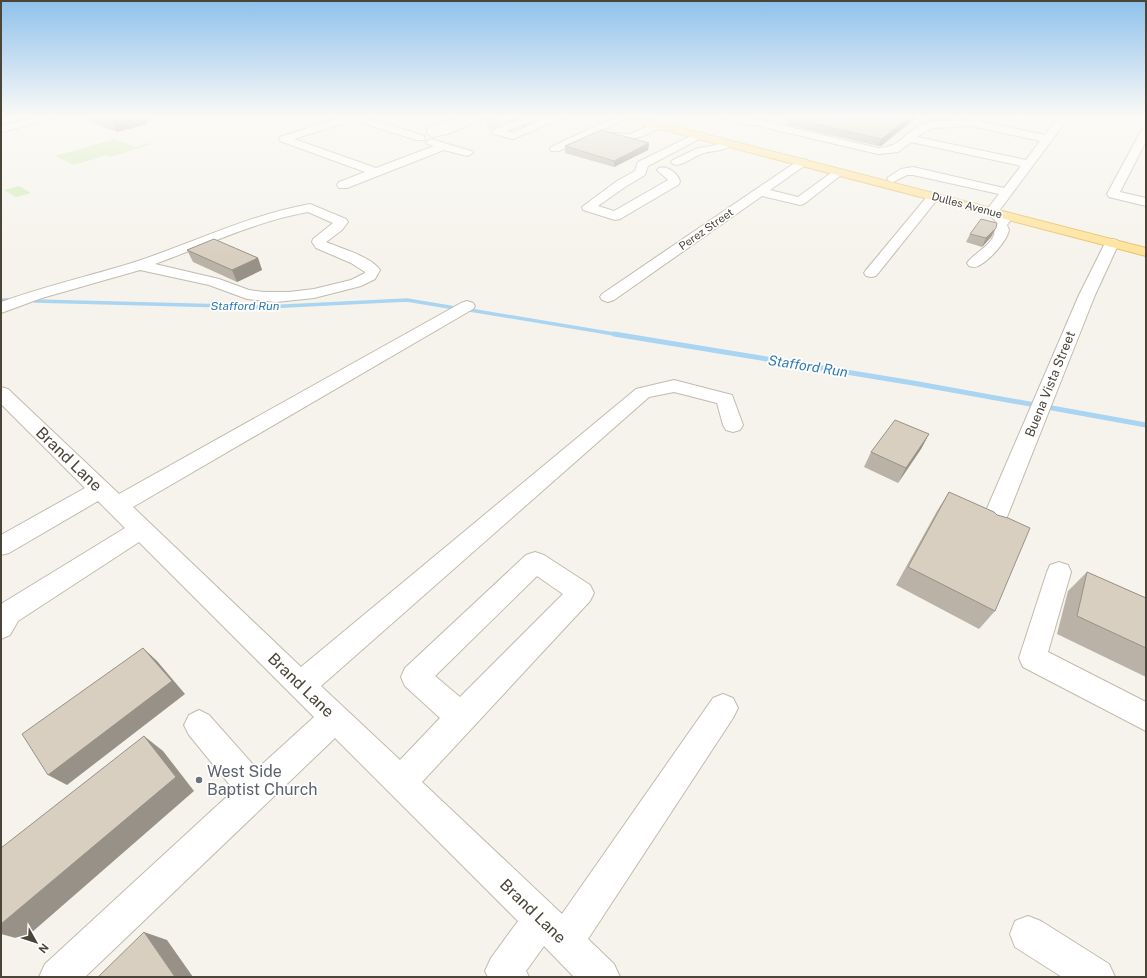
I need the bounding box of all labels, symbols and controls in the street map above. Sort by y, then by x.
street label: Dulles Avenue [930,190,1004,220]
street label: Perez Street [677,206,735,252]
water label: Stafford Run [210,299,280,313]
street label: Buena Vista Street [1022,329,1078,439]
water label: Stafford Run [767,352,849,380]
street label: Brand Lane [32,423,106,495]
street label: Brand Lane [264,649,338,721]
place label: West Side Baptist Church [207,762,318,799]
marker: West Side Baptist Church [194,775,204,785]
street label: Brand Lane [496,875,570,947]
north arrow [16,922,56,962]
text: N [36,941,51,955]

